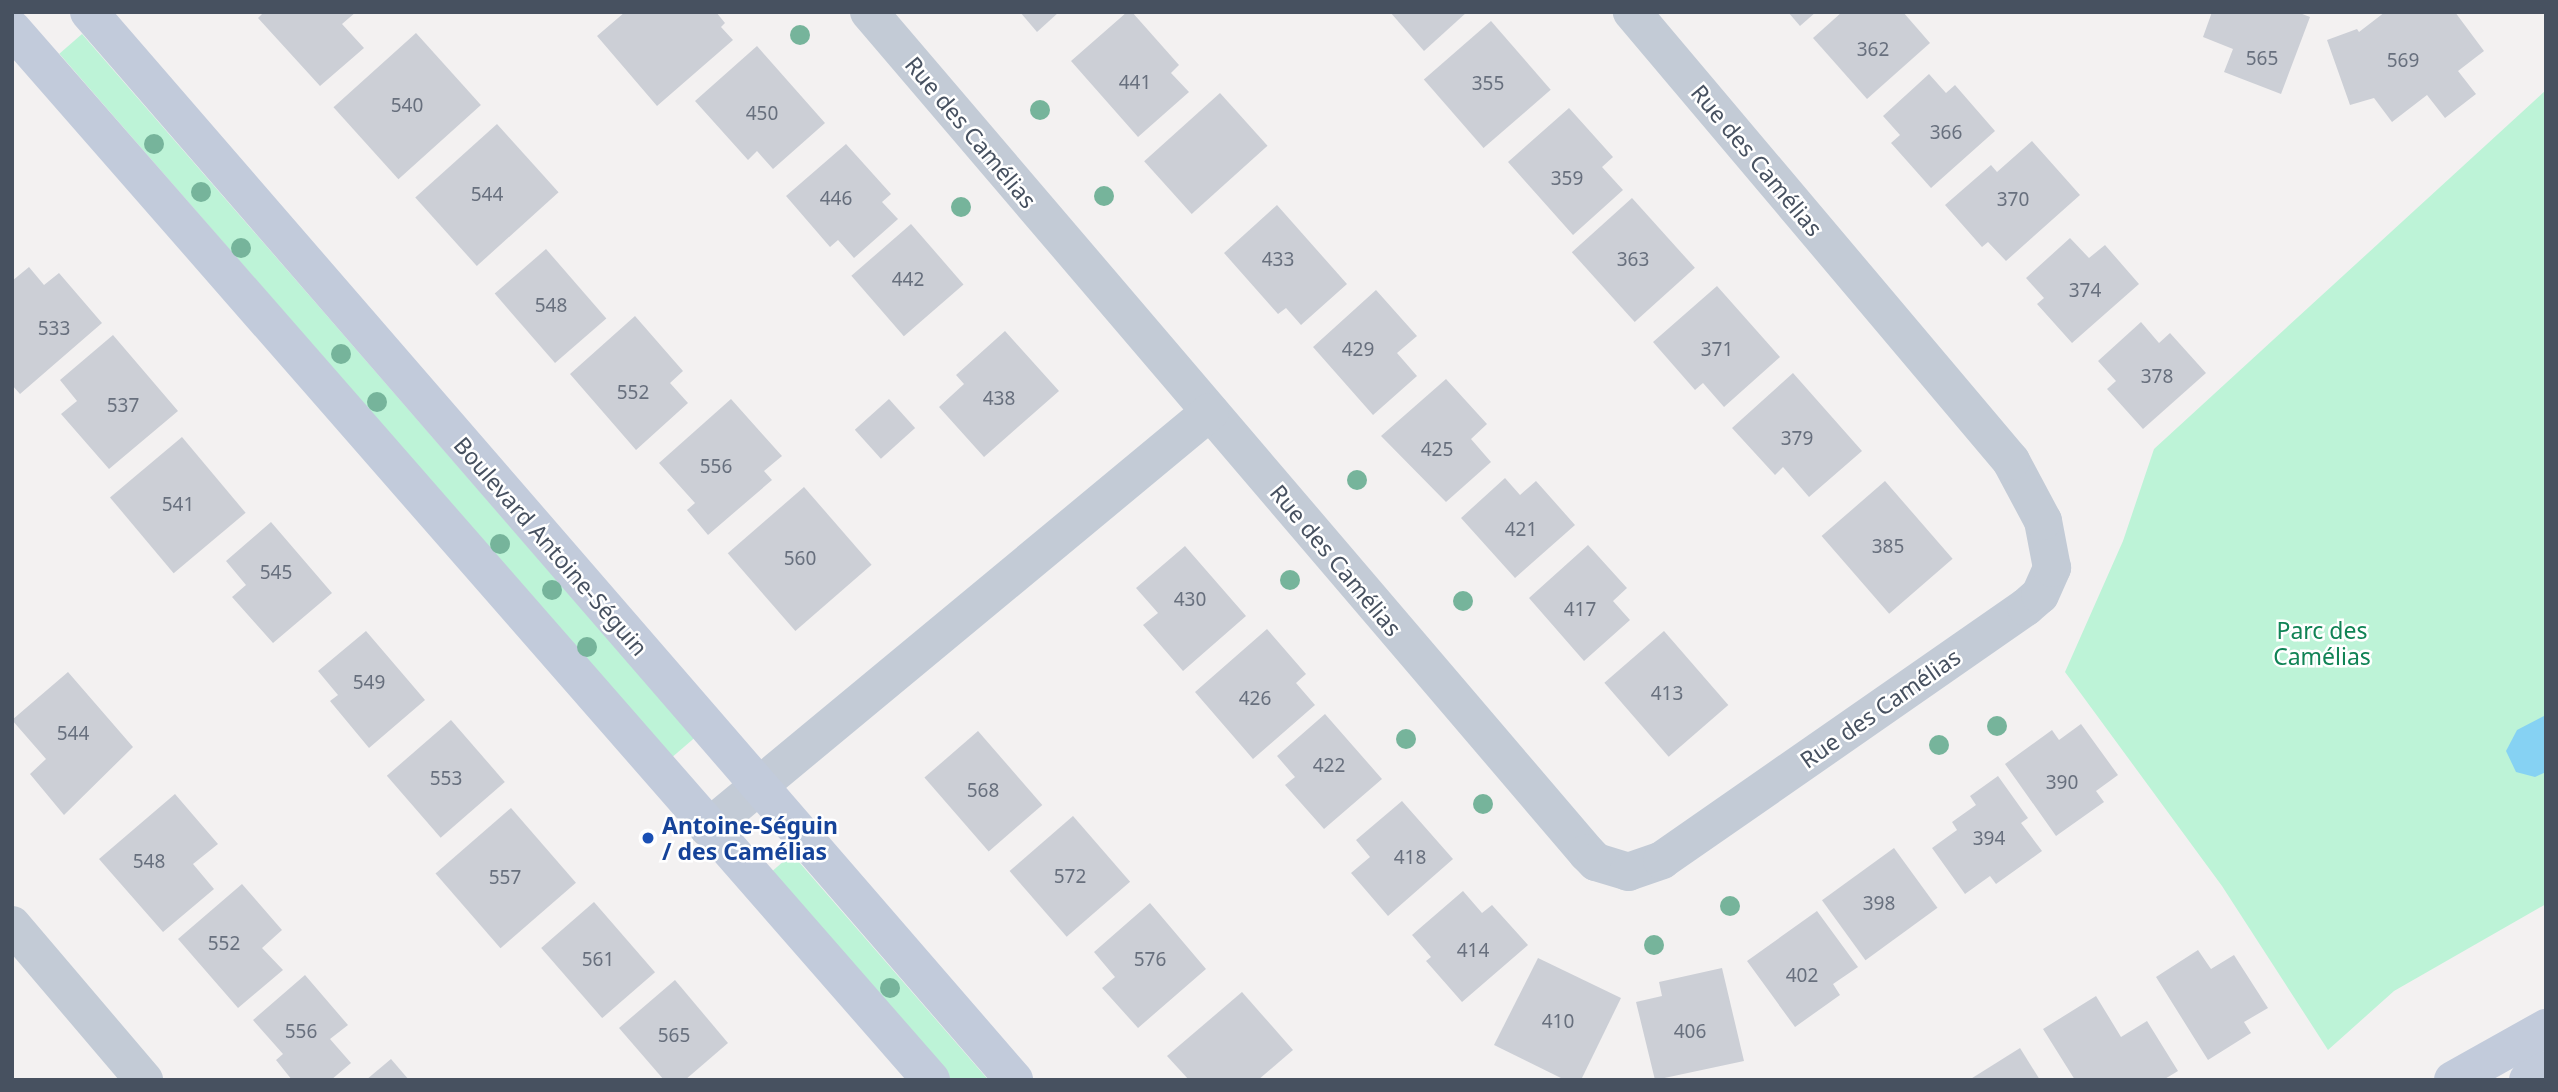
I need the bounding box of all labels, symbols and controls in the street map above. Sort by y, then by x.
house number: 362 [1857,39,1889,61]
house number: 565 [2246,48,2278,70]
house number: 569 [2387,50,2419,72]
street label: Rue des Camélias [900,51,1042,213]
house number: 441 [1119,72,1151,94]
house number: 355 [1472,73,1504,95]
street label: Rue des Camélias [1686,79,1828,241]
house number: 540 [391,95,423,117]
house number: 450 [746,103,778,125]
house number: 366 [1930,122,1962,144]
house number: 359 [1551,168,1583,190]
house number: 544 [471,184,503,206]
house number: 446 [820,188,852,210]
house number: 370 [1997,189,2029,211]
house number: 433 [1262,249,1294,271]
house number: 363 [1617,249,1649,271]
house number: 442 [892,269,924,291]
house number: 374 [2069,280,2101,302]
house number: 548 [535,295,567,317]
house number: 533 [38,318,70,340]
house number: 429 [1342,339,1374,361]
house number: 371 [1701,339,1733,361]
house number: 378 [2141,366,2173,388]
house number: 552 [617,382,649,404]
house number: 438 [983,388,1015,410]
house number: 537 [107,395,139,417]
house number: 379 [1781,428,1813,450]
street label: Boulevard Antoine-Séguin [448,431,654,661]
house number: 425 [1421,439,1453,461]
house number: 556 [700,456,732,478]
street label: Rue des Camélias [1265,479,1407,641]
house number: 541 [162,494,194,516]
house number: 421 [1505,519,1537,541]
house number: 385 [1872,536,1904,558]
house number: 560 [784,548,816,570]
house number: 545 [260,562,292,584]
house number: 430 [1174,589,1206,611]
house number: 417 [1564,599,1596,621]
park label: Parc des Camélias [2273,616,2371,670]
street label: Rue des Camélias [1795,642,1965,774]
house number: 549 [353,672,385,694]
house number: 413 [1651,683,1683,705]
house number: 426 [1239,688,1271,710]
house number: 544 [57,723,89,745]
house number: 422 [1313,755,1345,777]
house number: 553 [430,768,462,790]
house number: 390 [2046,772,2078,794]
house number: 568 [967,780,999,802]
place label: Antoine-Séguin / des Camélias [662,811,838,865]
house number: 394 [1973,828,2005,850]
marker: Antoine-Séguin / des Camélias [640,830,656,846]
house number: 418 [1394,847,1426,869]
house number: 548 [133,851,165,873]
house number: 572 [1054,866,1086,888]
house number: 557 [489,867,521,889]
house number: 398 [1863,893,1895,915]
house number: 552 [208,933,240,955]
house number: 414 [1457,940,1489,962]
house number: 561 [582,949,614,971]
house number: 576 [1134,949,1166,971]
house number: 402 [1786,965,1818,987]
house number: 410 [1542,1011,1574,1033]
house number: 556 [285,1021,317,1043]
house number: 406 [1674,1021,1706,1043]
house number: 565 [658,1025,690,1047]

